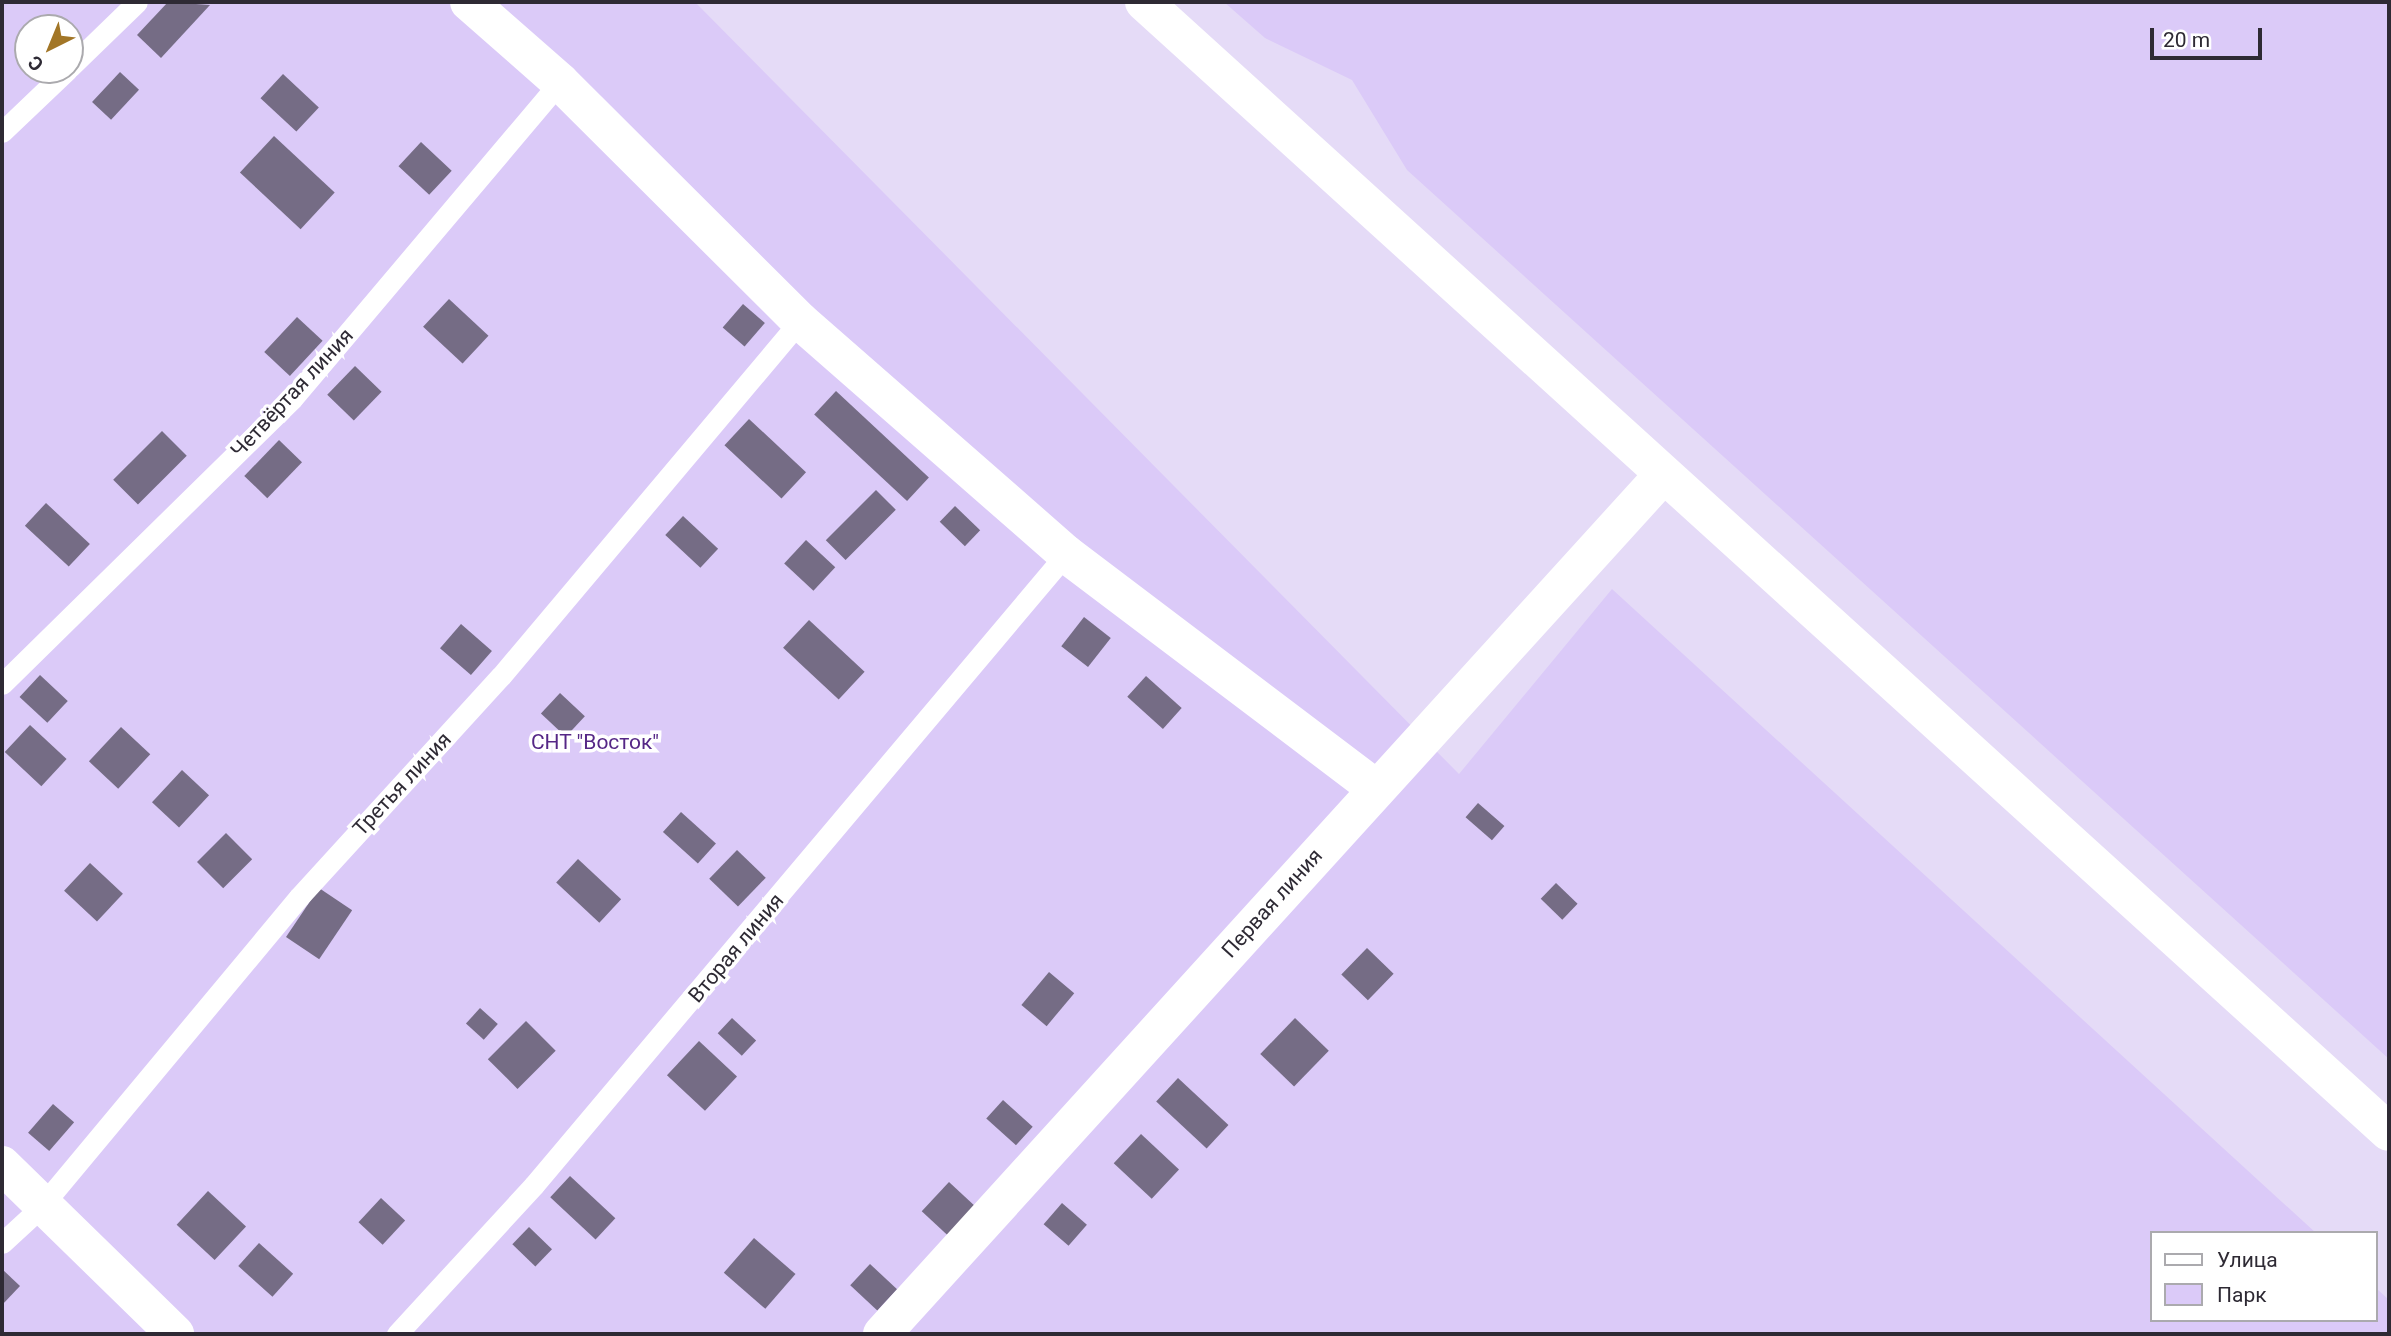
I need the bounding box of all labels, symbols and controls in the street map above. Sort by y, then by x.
north arrow [14,14,84,84]
scale bar [2153,14,2265,58]
text: 20 m [2163,28,2210,52]
text: С [23,51,48,76]
street label: Четвёртая линия [226,323,358,463]
street label: Третья линия [348,727,456,841]
park label: СНТ "Восток" [531,729,659,755]
street label: Первая линия [1216,843,1328,963]
street label: Вторая линия [683,888,789,1008]
legend [2150,1231,2377,1322]
text: Улица [2217,1248,2278,1272]
text: Парк [2217,1283,2267,1307]

